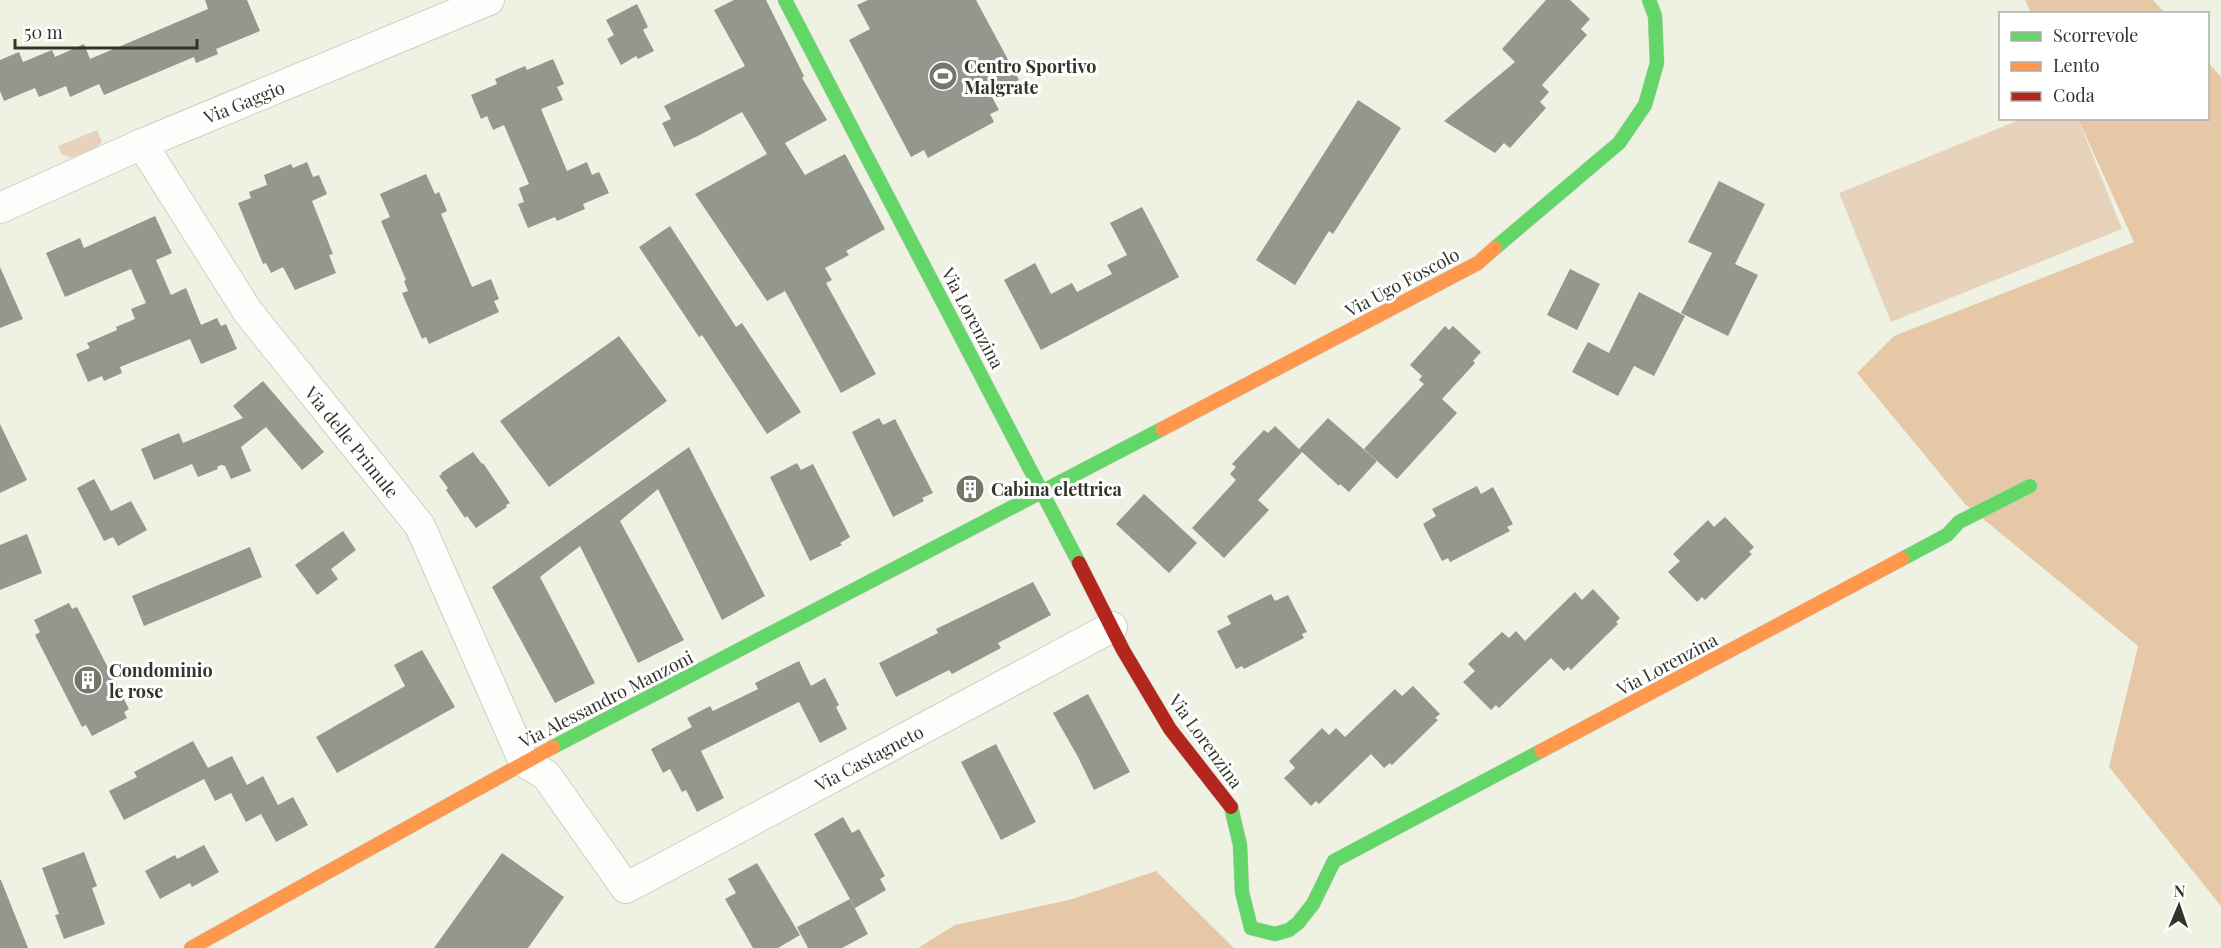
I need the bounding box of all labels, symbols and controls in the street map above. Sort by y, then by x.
scale bar [15,12,196,50]
legend [1999,12,2209,120]
text: 50 m [24,20,63,44]
text: Scorrevole [2053,23,2138,47]
text: Lento [2053,53,2100,77]
place label: Centro Sportivo Malgrate [964,54,1096,99]
sports icon: Centro Sportivo Malgrate [927,60,959,92]
street label: Via Gaggio [199,75,288,129]
text: Coda [2053,83,2095,107]
street label: Via Ugo Foscolo [1340,242,1463,323]
street label: Via Lorenzina [936,263,1010,373]
street label: Via delle Primule [299,380,404,503]
building icon: Cabina elettrica [954,473,986,505]
place label: Cabina elettrica [991,477,1122,501]
street label: Via Lorenzina [1612,627,1722,701]
street label: Via Alessandro Manzoni [514,645,697,754]
place label: Condominio le rose [109,658,213,703]
building icon: Condominio le rose [72,664,104,696]
street label: Via Lorenzina [1163,688,1248,793]
street label: Via Castagneto [810,719,928,797]
north arrow [2149,876,2209,936]
text: N [2173,880,2186,901]

